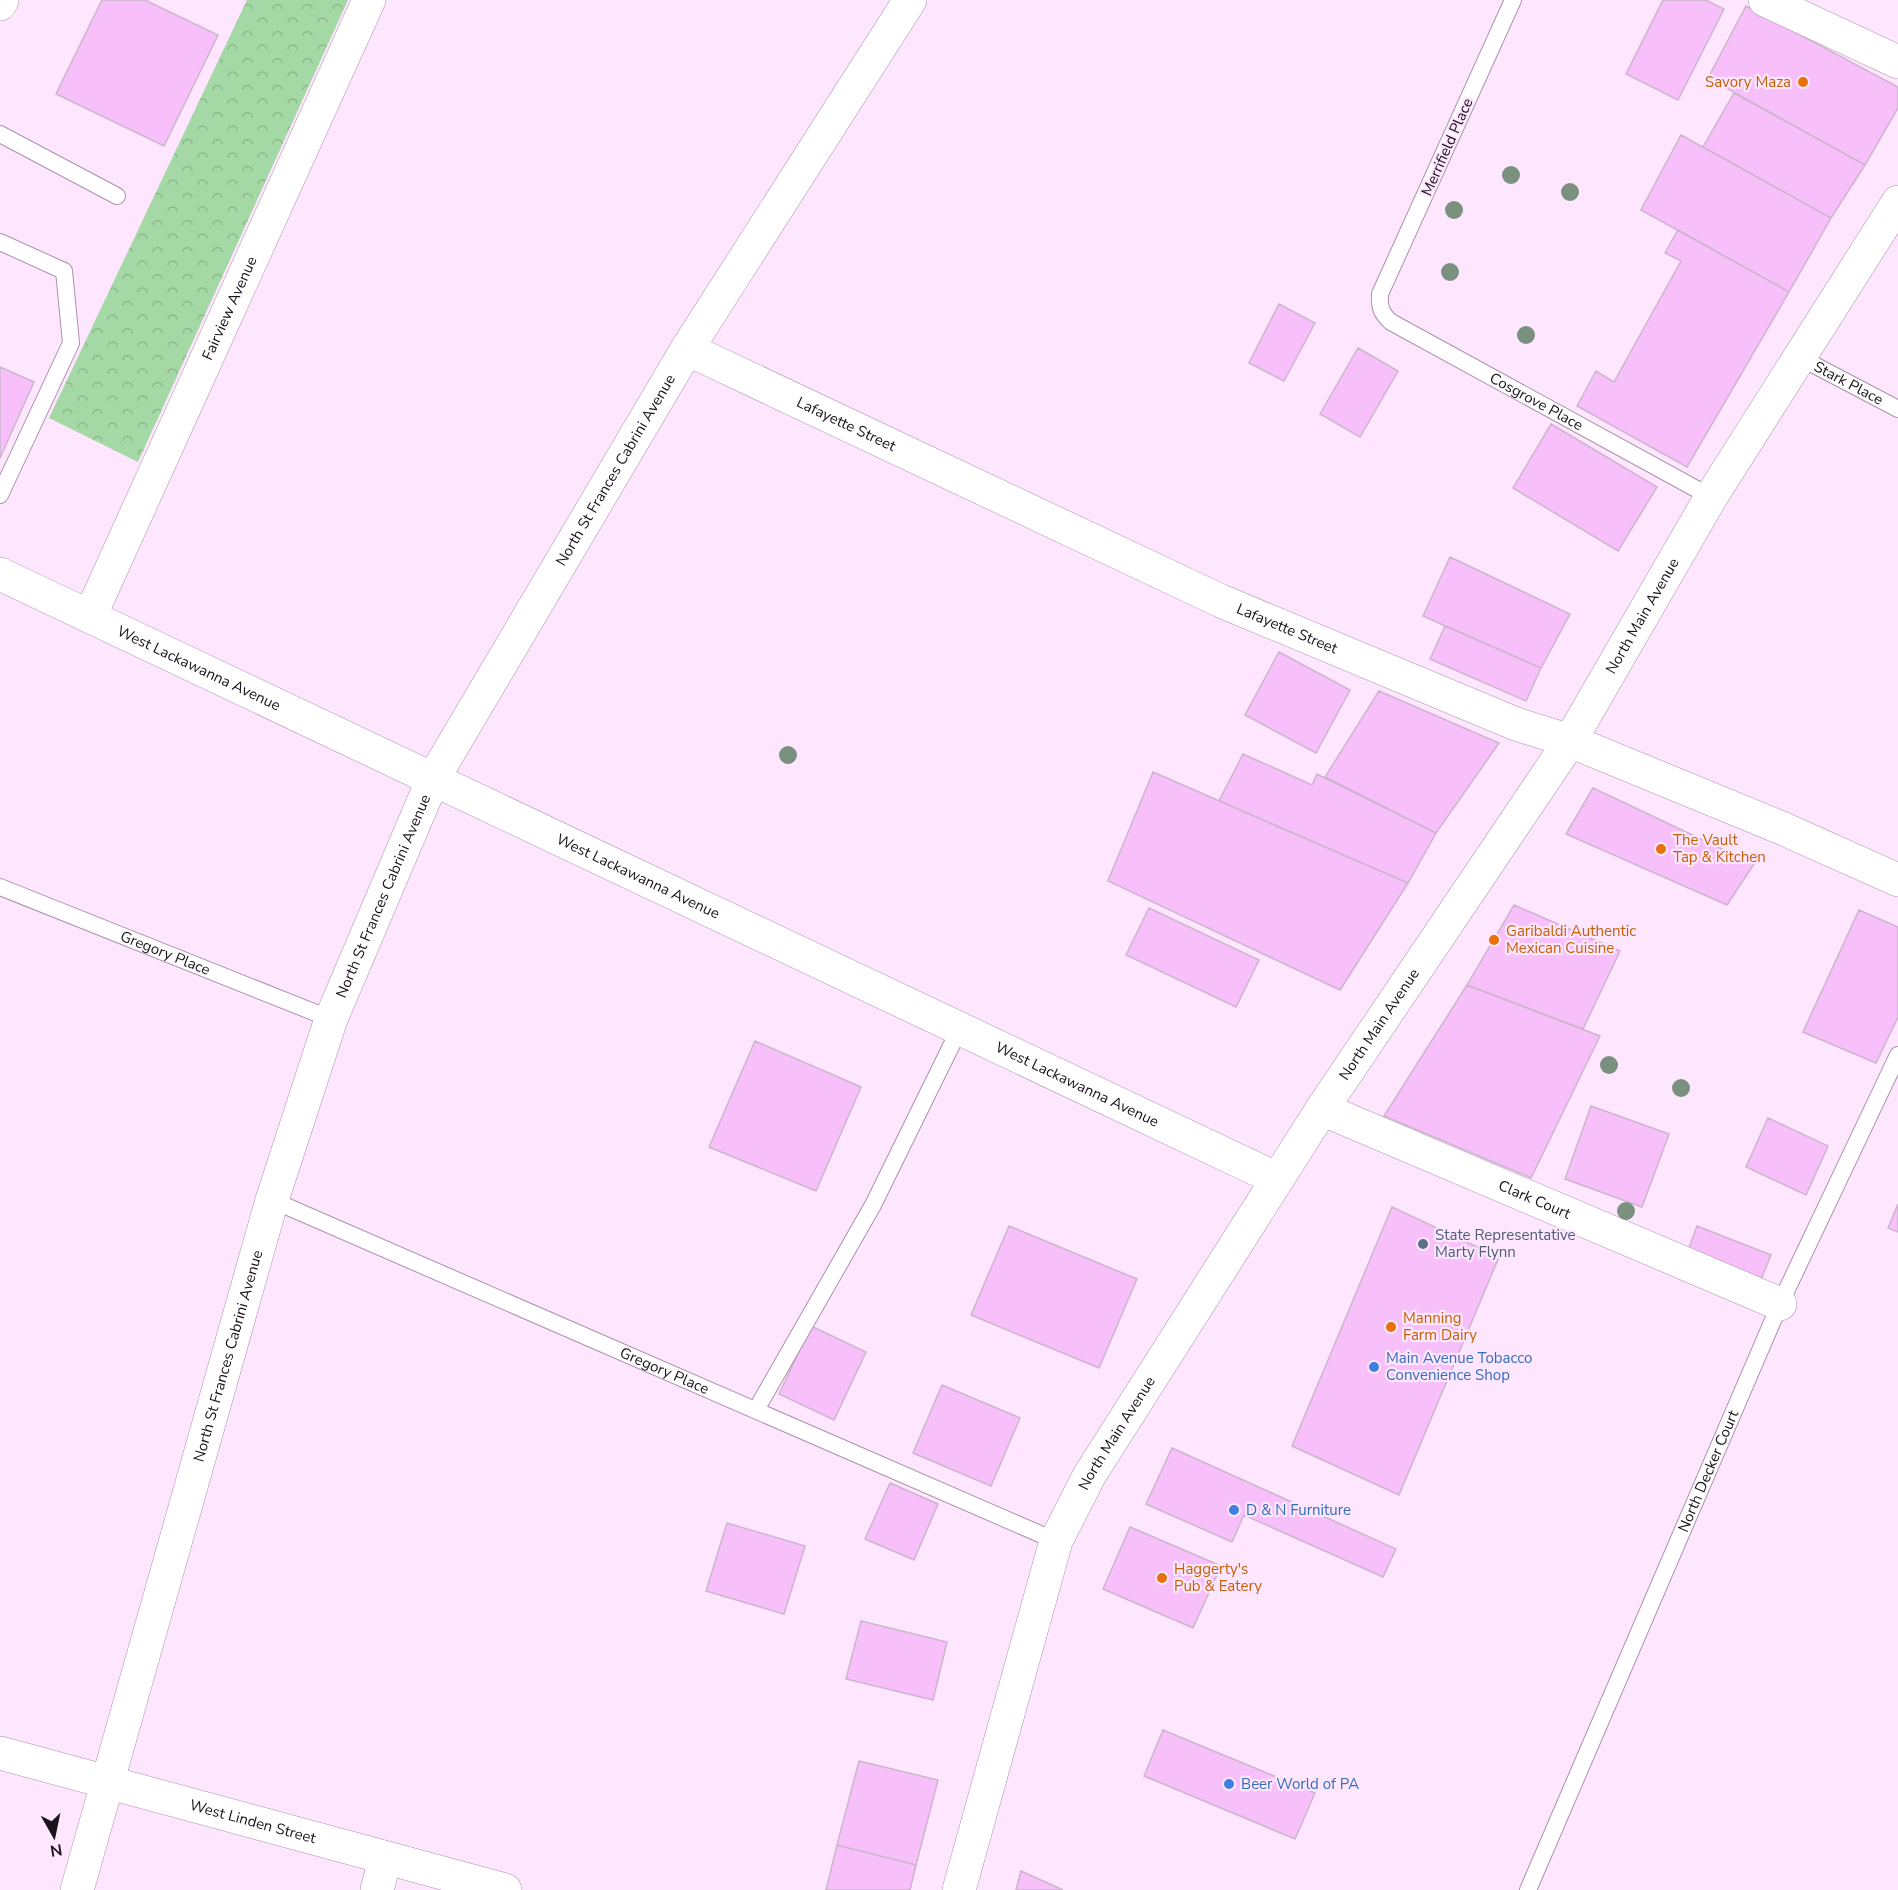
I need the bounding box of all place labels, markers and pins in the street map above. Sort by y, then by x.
place label: Savory Maza [1705,72,1791,92]
marker: Savory Maza [1796,75,1810,89]
place label: The Vault Tap & Kitchen [1673,830,1766,867]
marker: The Vault Tap & Kitchen [1654,842,1668,856]
place label: Garibaldi Authentic Mexican Cuisine [1506,921,1636,958]
marker: Garibaldi Authentic Mexican Cuisine [1487,933,1501,947]
place label: State Representative Marty Flynn [1435,1225,1576,1262]
marker: State Representative Marty Flynn [1416,1237,1430,1251]
place label: Manning Farm Dairy [1403,1308,1477,1345]
marker: Manning Farm Dairy [1384,1320,1398,1334]
place label: Main Avenue Tobacco Convenience Shop [1386,1348,1532,1385]
marker: Main Avenue Tobacco Convenience Shop [1367,1360,1381,1374]
place label: D & N Furniture [1246,1500,1351,1520]
marker: D & N Furniture [1227,1503,1241,1517]
place label: Haggerty's Pub & Eatery [1174,1559,1262,1596]
marker: Haggerty's Pub & Eatery [1155,1571,1169,1585]
place label: Beer World of PA [1241,1774,1359,1794]
marker: Beer World of PA [1222,1777,1236,1791]

